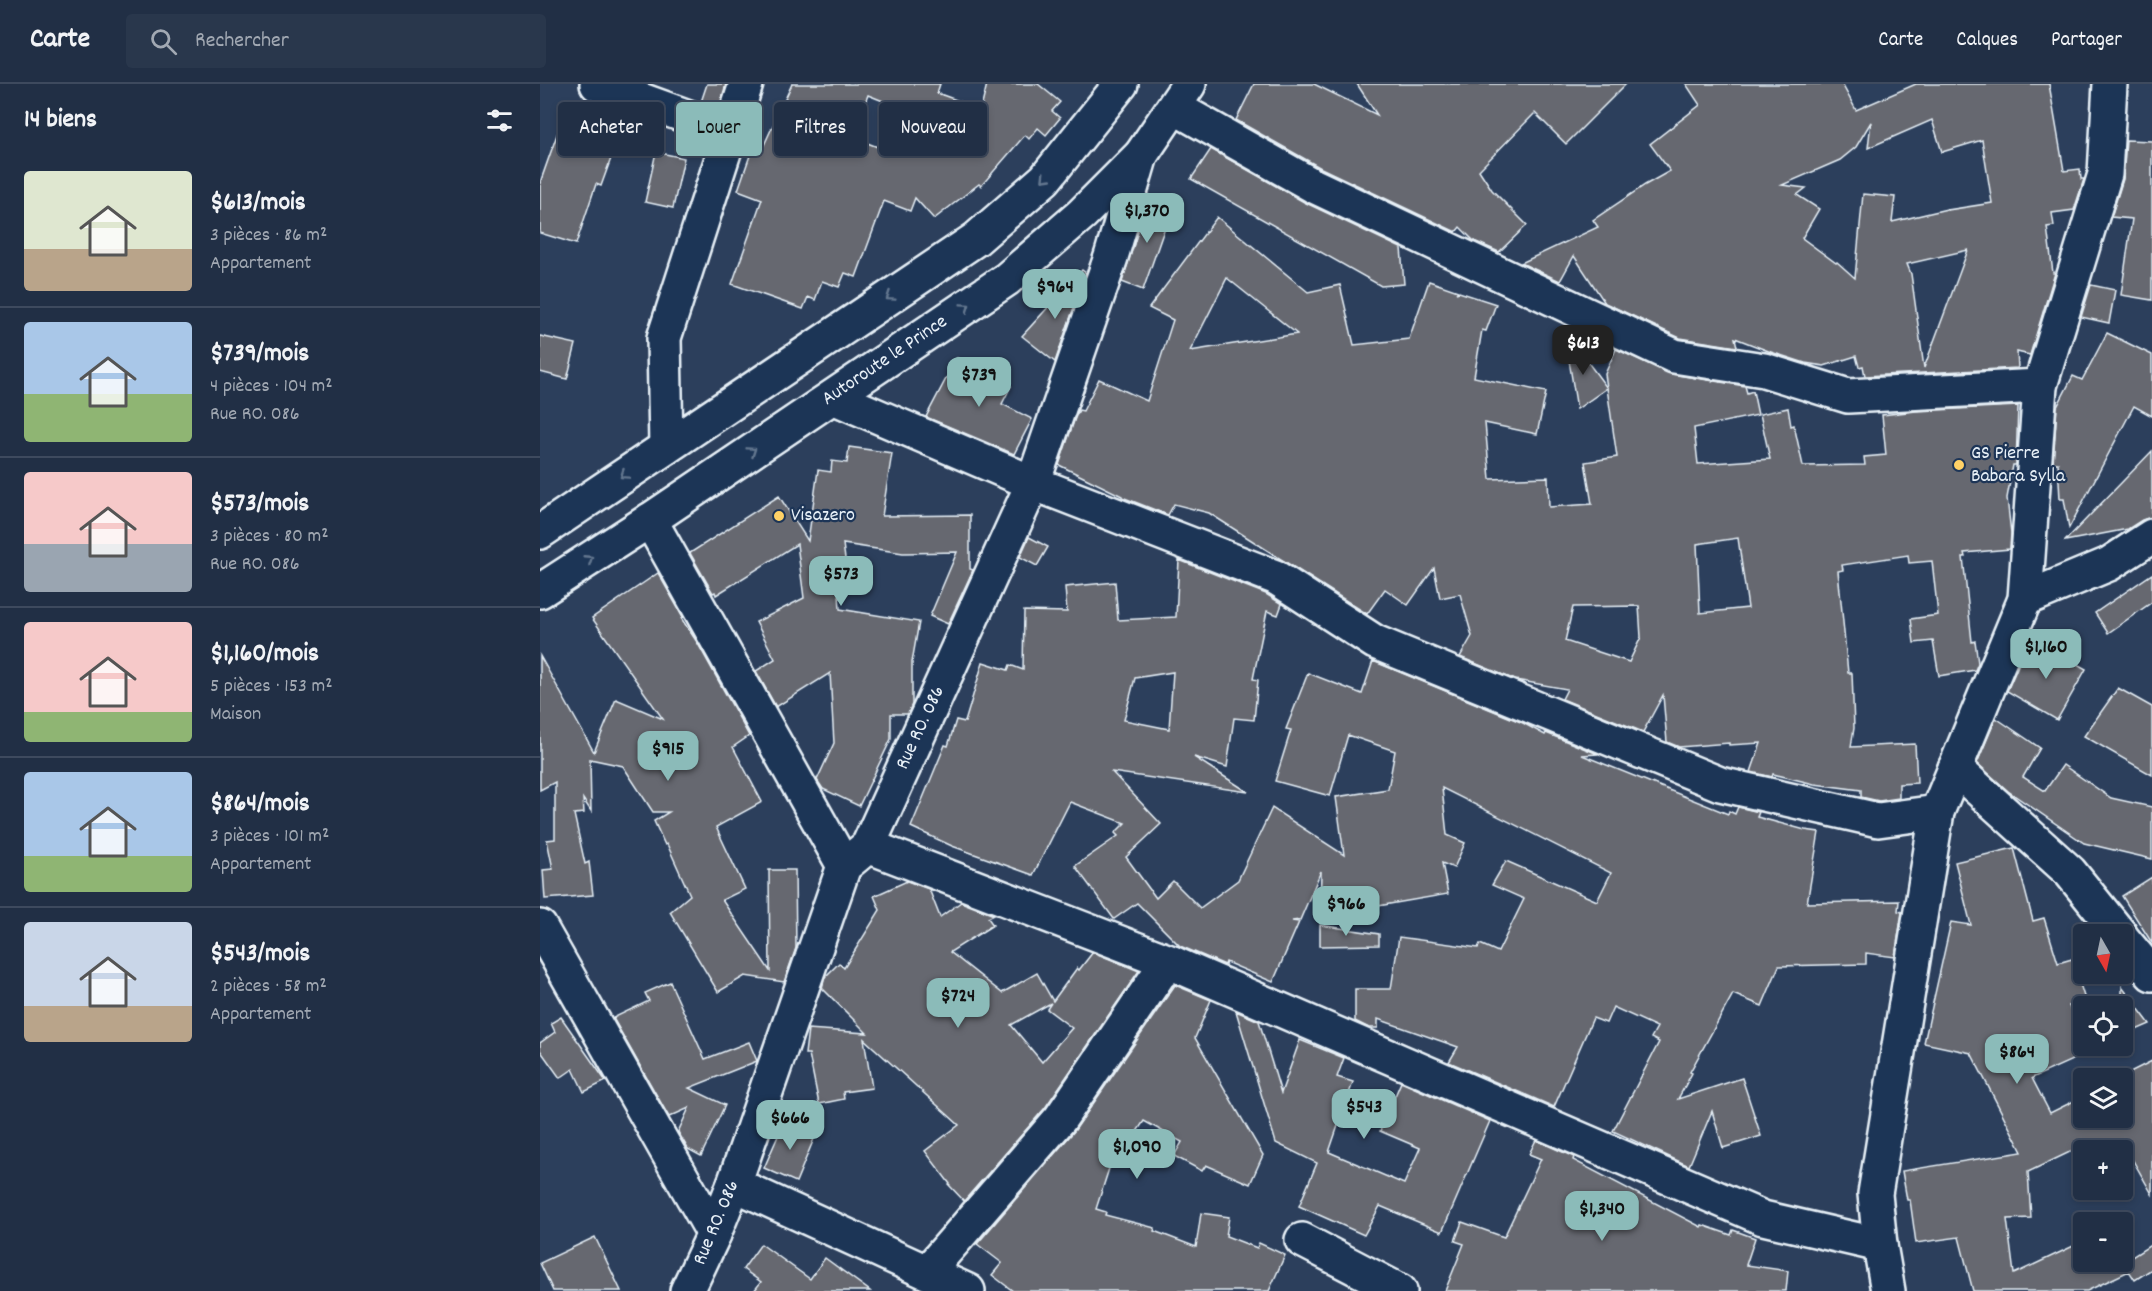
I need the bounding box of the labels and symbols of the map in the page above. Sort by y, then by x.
one-way arrow [1041,171,1052,182]
pin: $1,370 [1098,193,1196,244]
pin: $964 [1019,269,1091,320]
one-way arrow [886,289,896,301]
one-way arrow [959,303,970,314]
street label: Autoroute le Prince [817,308,953,413]
pin: $613 [1547,325,1619,376]
pin: $739 [943,357,1015,408]
place label: GS Pierre Babara Sylla [1971,440,2066,491]
one-way arrow [745,447,756,458]
marker: GS Pierre Babara Sylla [1952,458,1966,472]
one-way arrow [619,468,630,479]
place label: Visazero [791,502,855,530]
marker: Visazero [772,509,786,523]
one-way arrow [582,555,593,566]
pin: $573 [805,556,877,607]
pin: $1,160 [1997,629,2095,680]
street label: Rue RO. 086 [889,681,953,775]
pin: $915 [632,731,704,782]
pin: $966 [1310,886,1382,937]
north arrow [2073,924,2133,984]
pin: $724 [922,978,994,1029]
pin: $864 [1981,1034,2053,1085]
pin: $543 [1328,1089,1400,1140]
pin: $666 [754,1100,826,1151]
pin: $1,090 [1088,1129,1186,1180]
street label: Rue RO. 086 [687,1176,747,1270]
pin: $1,340 [1553,1191,1651,1242]

